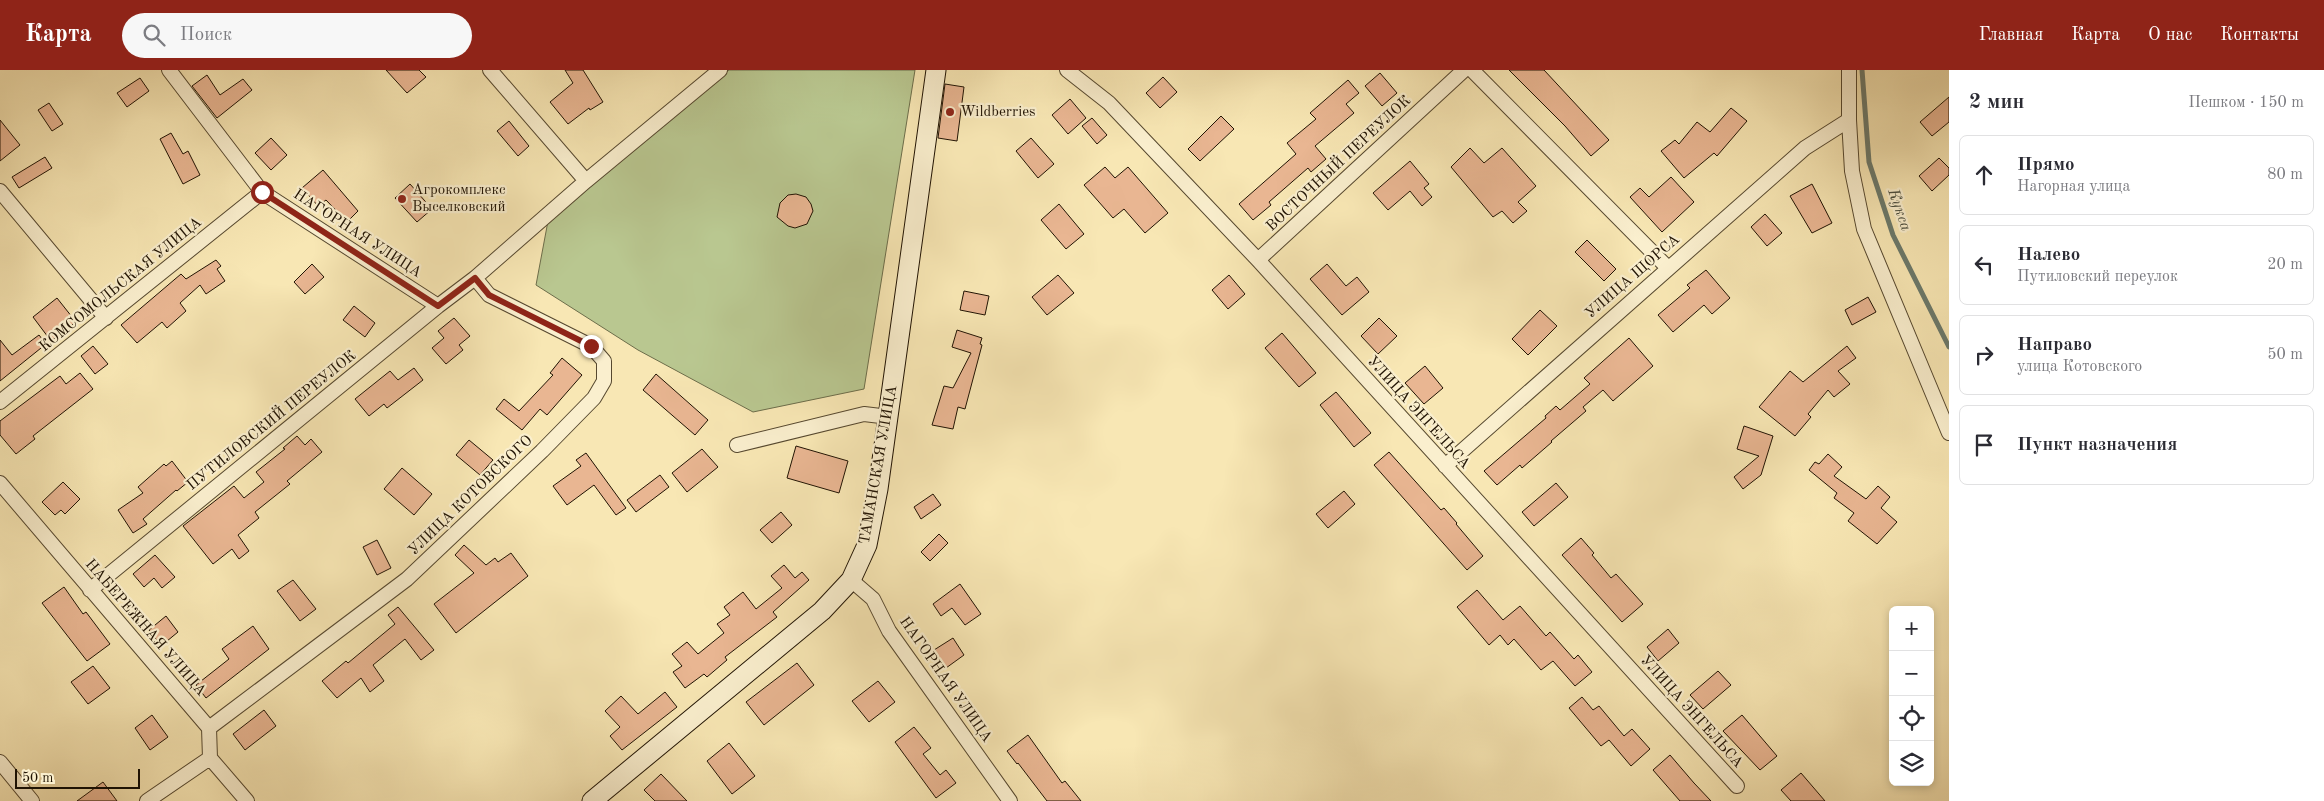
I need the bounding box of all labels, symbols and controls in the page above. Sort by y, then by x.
search box [122,13,472,58]
icon: search [140,21,168,49]
text: Карта [25,23,92,47]
text: Поиск [180,26,232,45]
text: Главная [1979,26,2043,44]
text: Карта [2071,26,2120,44]
text: О нас [2148,26,2192,44]
text: Контакты [2220,26,2299,44]
street label: ВОСТОЧНЫЙ ПЕРЕУЛОК [1261,90,1414,235]
text: 2 мин [1969,92,2024,113]
text: Пешком · 150 m [2188,95,2304,111]
place label: Wildberries [960,105,1036,120]
marker: Wildberries [944,106,956,118]
text: Прямо [2017,156,2075,175]
icon: ahead [1970,161,1998,189]
text: 80 m [2267,167,2303,183]
text: Нагорная улица [2017,179,2130,195]
route start [251,181,274,204]
place label: Агрокомплекс Выселковский [412,183,506,215]
water label: Кукса [1884,186,1914,234]
street label: НАГОРНАЯ УЛИЦА [290,187,424,281]
marker: Агрокомплекс Выселковский [396,193,408,205]
street label: КОМСОМОЛЬСКАЯ УЛИЦА [37,215,205,355]
street label: УЛИЦА ЩОРСА [1583,232,1683,322]
text: Налево [2017,246,2080,265]
icon: left [1970,251,1998,279]
text: 20 m [2267,257,2303,273]
text: Путиловский переулок [2017,269,2178,285]
route end [580,335,603,358]
text: Направо [2017,336,2092,355]
icon: right [1970,341,1998,369]
street label: ПУТИЛОВСКИЙ ПЕРЕУЛОК [182,345,359,494]
text: 50 m [2267,347,2303,363]
street label: УЛИЦА ЭНГЕЛЬСА [1364,354,1473,473]
text: улица Котовского [2017,359,2142,375]
street label: ТАМАНСКАЯ УЛИЦА [858,384,900,546]
icon: arrive [1970,431,1998,459]
street label: УЛИЦА КОТОВСКОГО [406,433,536,559]
text: Пункт назначения [2017,436,2177,455]
street label: НАБЕРЕЖНАЯ УЛИЦА [82,557,209,700]
map controls [1889,606,1934,786]
button: + [1889,606,1934,651]
street label: НАГОРНАЯ УЛИЦА [896,615,994,746]
button: − [1889,651,1934,696]
street label: УЛИЦА ЭНГЕЛЬСА [1637,653,1746,772]
button: locate [1889,696,1934,741]
button: layers [1889,741,1934,786]
scale bar [15,766,140,789]
text: 50 m [22,771,53,785]

